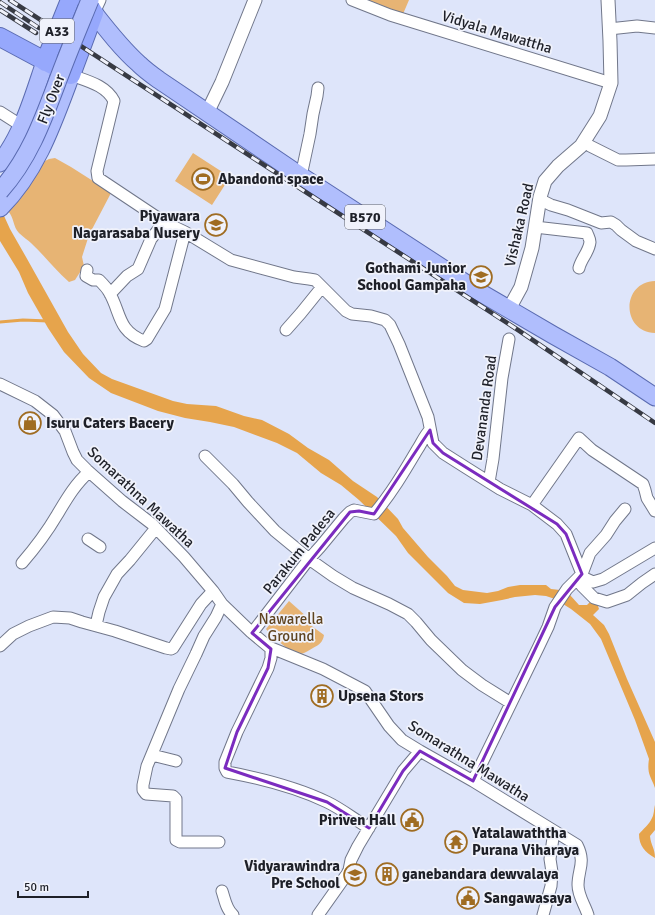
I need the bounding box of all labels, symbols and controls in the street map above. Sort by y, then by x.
street label: Vidyala Mawattha [440,7,554,57]
road number: A33 [40,19,74,43]
street label: Fly Over [33,71,69,126]
sports icon: Abandond space [190,166,216,192]
place label: Abandond space [218,170,324,188]
street label: Vishaka Road [501,181,537,269]
road number: B570 [345,205,385,229]
place label: Piyawara Nagarasaba Nusery [73,207,201,242]
school or university icon: Piyawara Nagarasaba Nusery [203,212,229,238]
place label: Gothami Junior School Gampaha [357,259,466,294]
school or university icon: Gothami Junior School Gampaha [468,264,494,290]
street label: Devananda Road [468,354,500,462]
shop icon: Isuru Caters Bacery [17,410,43,436]
place label: Isuru Caters Bacery [46,414,174,432]
street label: Somarathna Mawatha [84,443,198,551]
street label: Parakum Padesa [259,505,339,597]
park label: Nawarella Ground [259,610,323,645]
building icon: Upsena Stors [309,683,335,709]
place label: Upsena Stors [338,687,424,705]
street label: Somarathna Mawatha [405,716,533,806]
public building icon: Piriven Hall [399,807,425,833]
place label: Piriven Hall [319,811,396,829]
place label: Yatalawaththa Purana Viharaya [471,824,580,859]
temple icon: Yatalawaththa Purana Viharaya [443,829,469,855]
place label: Vidyarawindra Pre School [244,857,340,892]
building icon: ganebandara dewvalaya [374,861,400,887]
school or university icon: Vidyarawindra Pre School [342,862,368,888]
place label: ganebandara dewvalaya [402,865,559,883]
scale bar [18,873,88,899]
text: 50 m [24,880,49,895]
public building icon: Sangawasaya [455,885,481,911]
place label: Sangawasaya [484,889,572,907]

